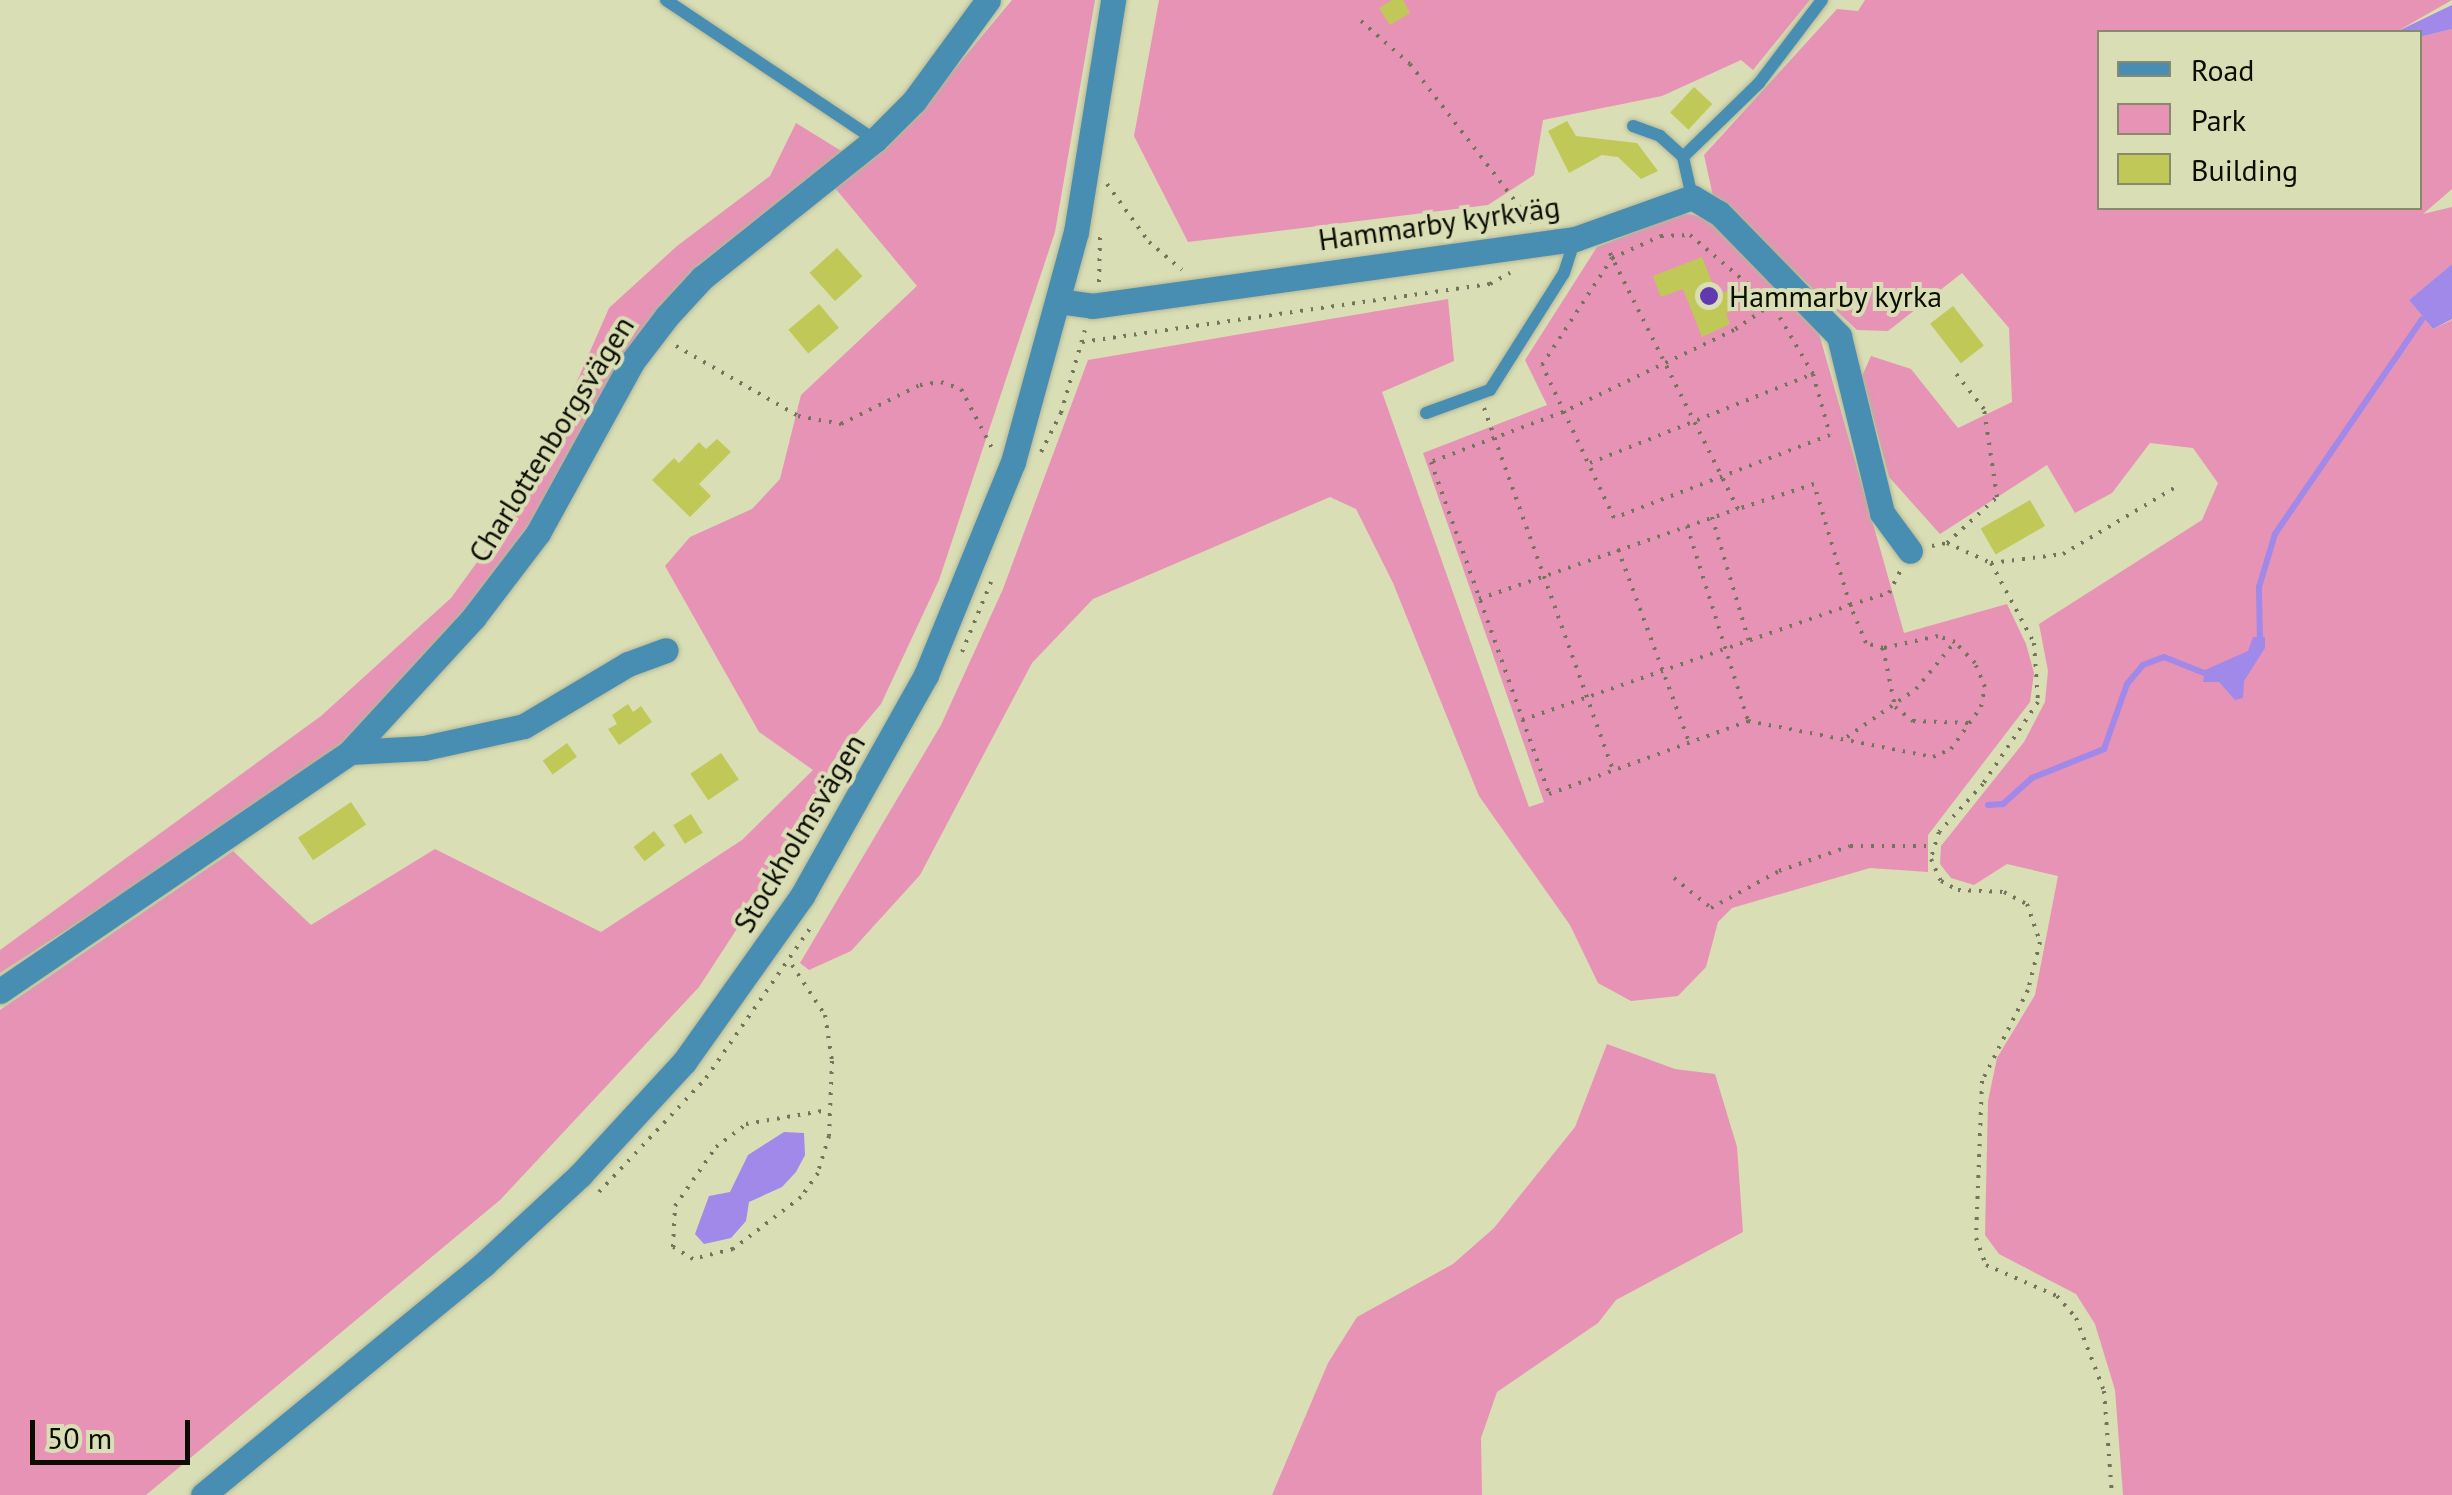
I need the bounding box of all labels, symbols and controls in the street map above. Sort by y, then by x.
legend [2097,30,2422,210]
text: Road [2191,50,2255,89]
text: Park [2191,100,2246,139]
text: Building [2191,150,2298,189]
street label: Hammarby kyrkväg [1315,188,1563,258]
place label: Hammarby kyrka [1729,278,1943,314]
marker: Hammarby kyrka [1698,285,1720,307]
street label: Charlottenborgsvägen [461,309,641,569]
street label: Stockholmsvägen [726,727,872,939]
scale bar [35,1400,195,1462]
text: 50 m [47,1418,112,1457]

